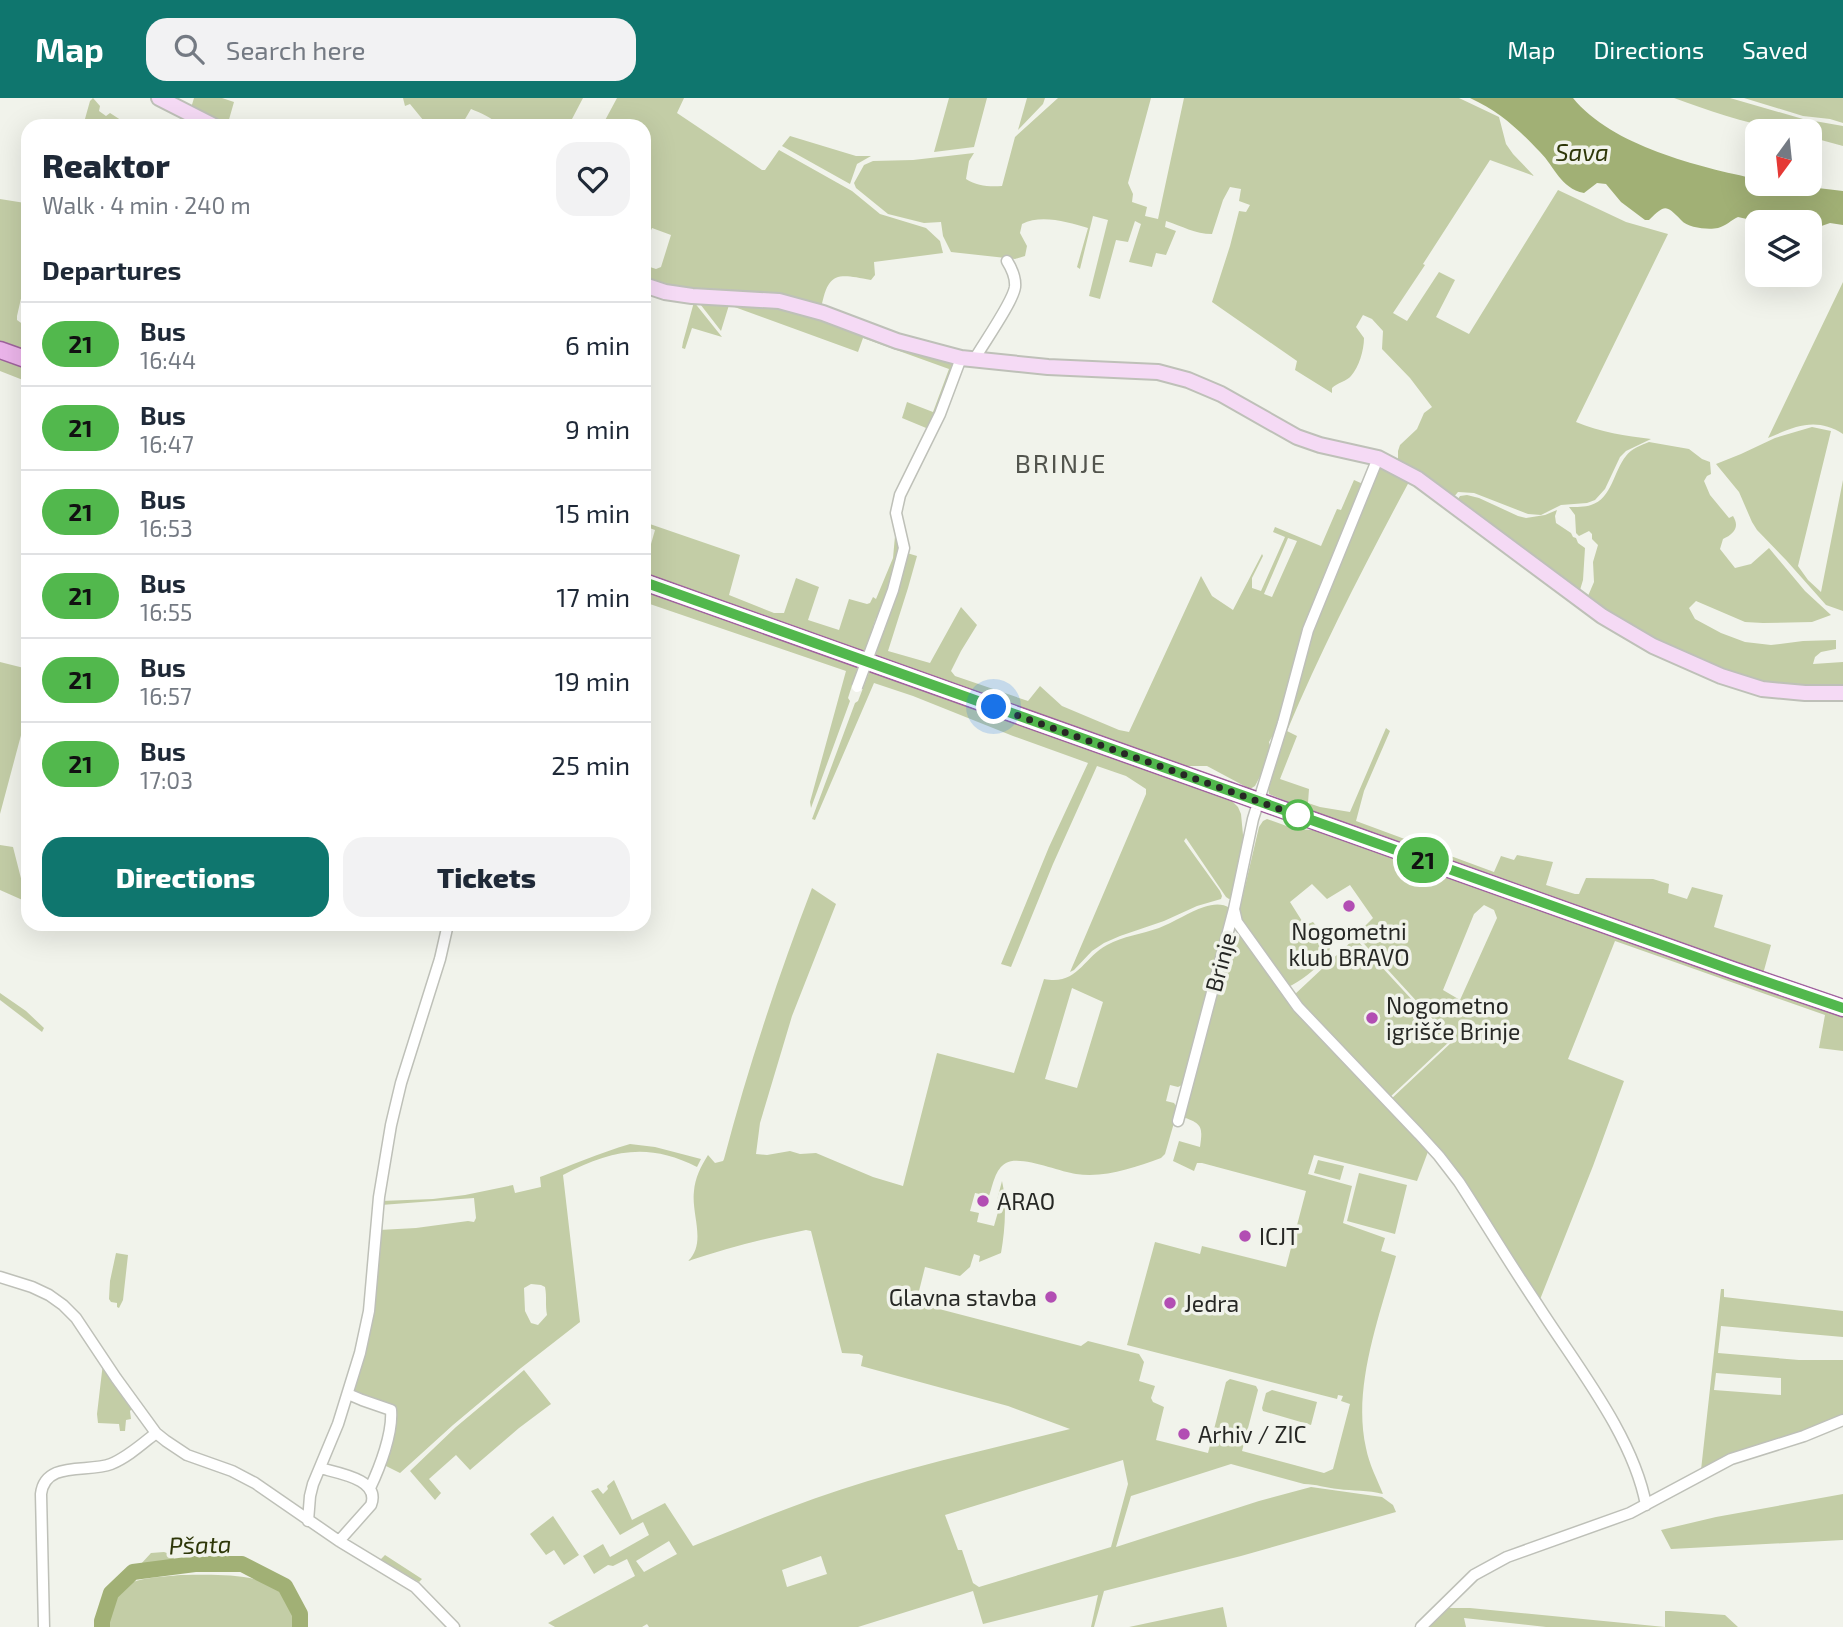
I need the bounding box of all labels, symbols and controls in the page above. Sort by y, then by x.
search box [146,18,636,81]
text: Map [35,29,104,69]
icon: search [170,30,208,68]
text: Search here [226,34,365,65]
text: Map [1507,35,1555,64]
text: Directions [1593,35,1704,64]
text: Saved [1742,35,1808,64]
north arrow [1745,119,1822,196]
map controls [1745,119,1822,287]
water label: Sava [1555,137,1609,166]
button: heart [556,142,630,216]
text: Reaktor [42,145,170,185]
text: Walk · 4 min · 240 m [42,191,251,219]
button: layers [1745,210,1822,287]
text: Departures [42,254,181,285]
text: Bus [140,315,186,346]
text: 21 [68,329,93,358]
text: 6 min [565,329,630,360]
text: 16:44 [140,346,196,374]
text: Bus [140,399,186,430]
text: 21 [68,413,93,442]
text: 9 min [565,413,630,444]
text: 16:47 [140,430,194,458]
district label: BRINJE [1015,447,1107,478]
text: Bus [140,483,186,514]
text: 21 [68,497,93,526]
text: 15 min [556,497,630,528]
text: 16:53 [140,514,193,542]
text: Bus [140,567,186,598]
text: 21 [68,581,93,610]
text: 17 min [556,581,630,612]
text: 16:55 [140,598,192,626]
text: Bus [140,651,186,682]
text: 21 [68,665,93,694]
text: 19 min [555,665,630,696]
text: 16:57 [140,682,192,710]
your location [976,689,1011,724]
text: Bus [140,735,186,766]
text: 21 [68,749,93,778]
text: 25 min [551,749,630,780]
text: 17:03 [140,766,193,794]
unlabelled marker [1283,800,1313,830]
button: Directions [42,837,329,917]
button: Tickets [343,837,630,917]
line badge: 21 [1392,837,1454,883]
text: 21 [1411,845,1435,874]
marker: Nogometni klub BRAVO [1341,898,1357,914]
place label: Nogometni klub BRAVO [1288,917,1410,971]
street label: Brinje [1199,929,1241,995]
place label: Nogometno igrišče Brinje [1386,991,1520,1045]
marker: Nogometno igrišče Brinje [1364,1010,1380,1026]
place label: ARAO [997,1187,1055,1215]
marker: ARAO [975,1193,991,1209]
place label: ICJT [1259,1222,1299,1250]
marker: ICJT [1237,1228,1253,1244]
place label: Glavna stavba [889,1283,1037,1311]
marker: Glavna stavba [1043,1289,1059,1305]
place label: Jedra [1184,1289,1239,1317]
marker: Jedra [1162,1295,1178,1311]
place label: Arhiv / ZIC [1198,1420,1307,1448]
marker: Arhiv / ZIC [1176,1426,1192,1442]
water label: Pšata [168,1528,232,1560]

